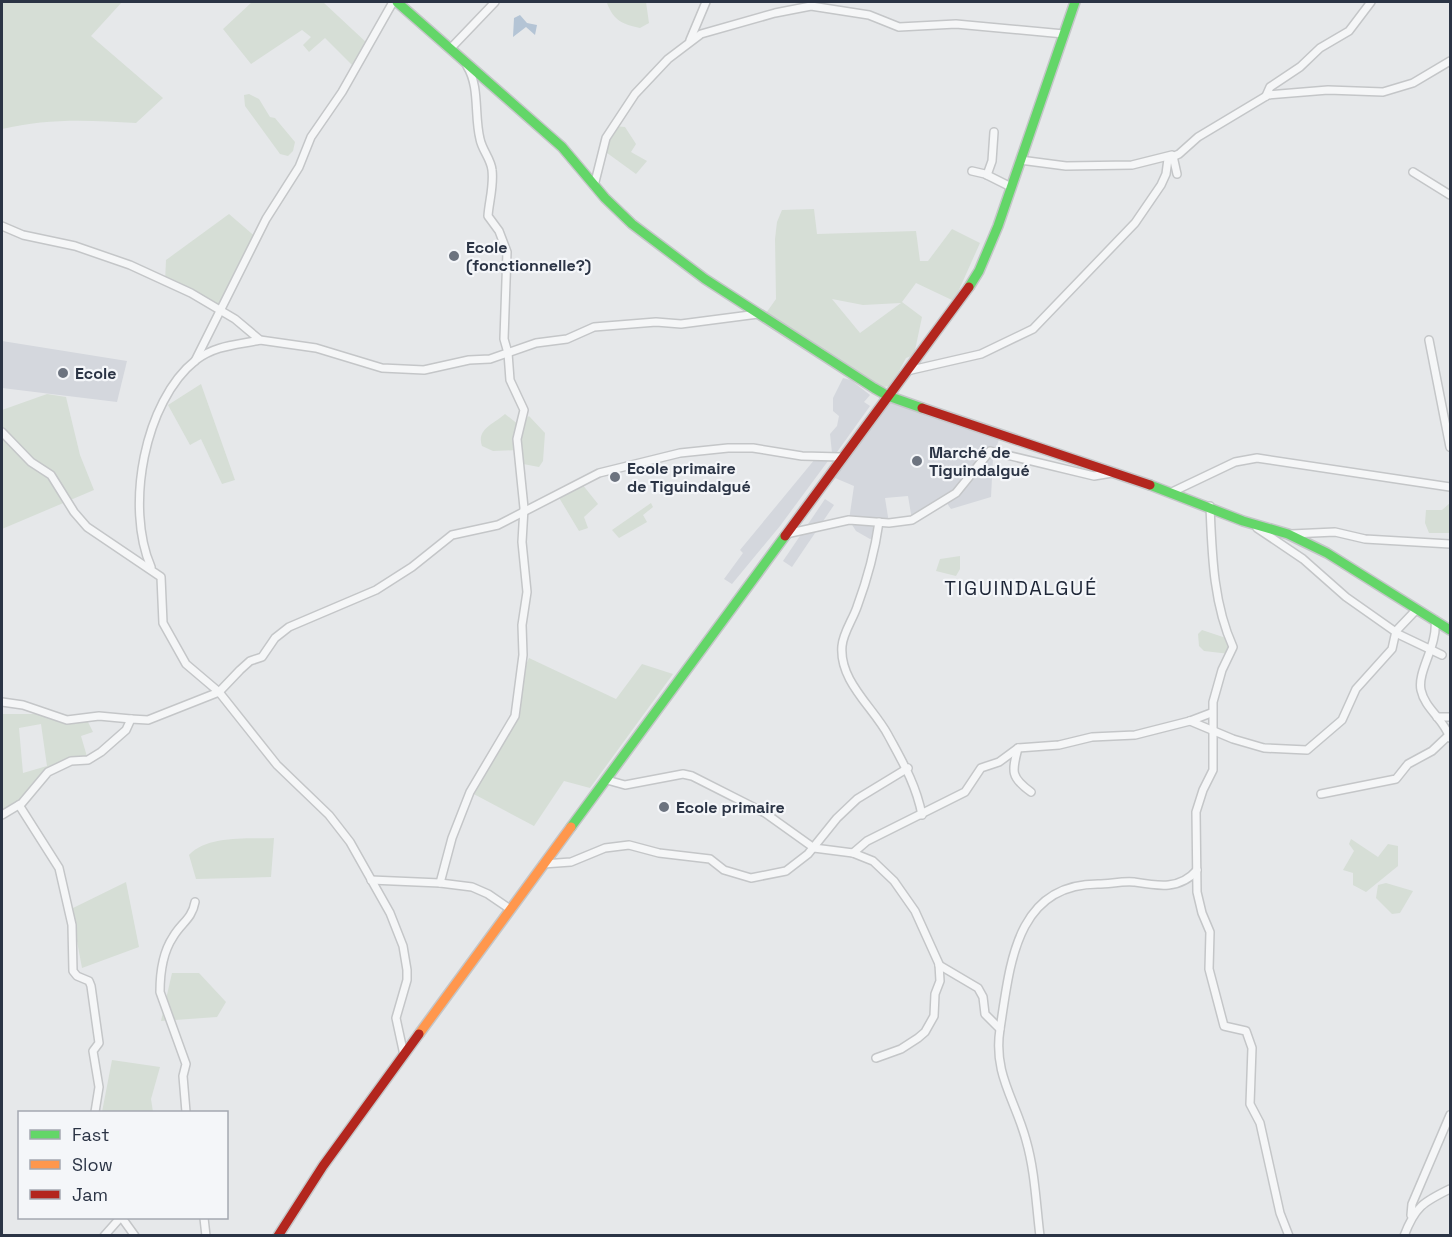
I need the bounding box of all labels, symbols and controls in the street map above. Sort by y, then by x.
place label: Ecole (fonctionnelle?) [466,237,591,276]
marker: Ecole (fonctionnelle?) [447,249,461,263]
place label: Ecole [75,363,117,384]
marker: Ecole [56,366,70,380]
place label: Marché de Tiguindalgué [929,442,1030,481]
marker: Marché de Tiguindalgué [910,454,924,468]
place label: Ecole primaire de Tiguindalgué [627,458,751,497]
marker: Ecole primaire de Tiguindalgué [608,470,622,484]
district label: TIGUINDALGUÉ [944,575,1098,601]
place label: Ecole primaire [676,797,785,818]
marker: Ecole primaire [657,800,671,814]
legend [18,1111,228,1219]
text: Fast [72,1123,109,1146]
text: Slow [72,1153,113,1176]
text: Jam [72,1183,108,1206]

